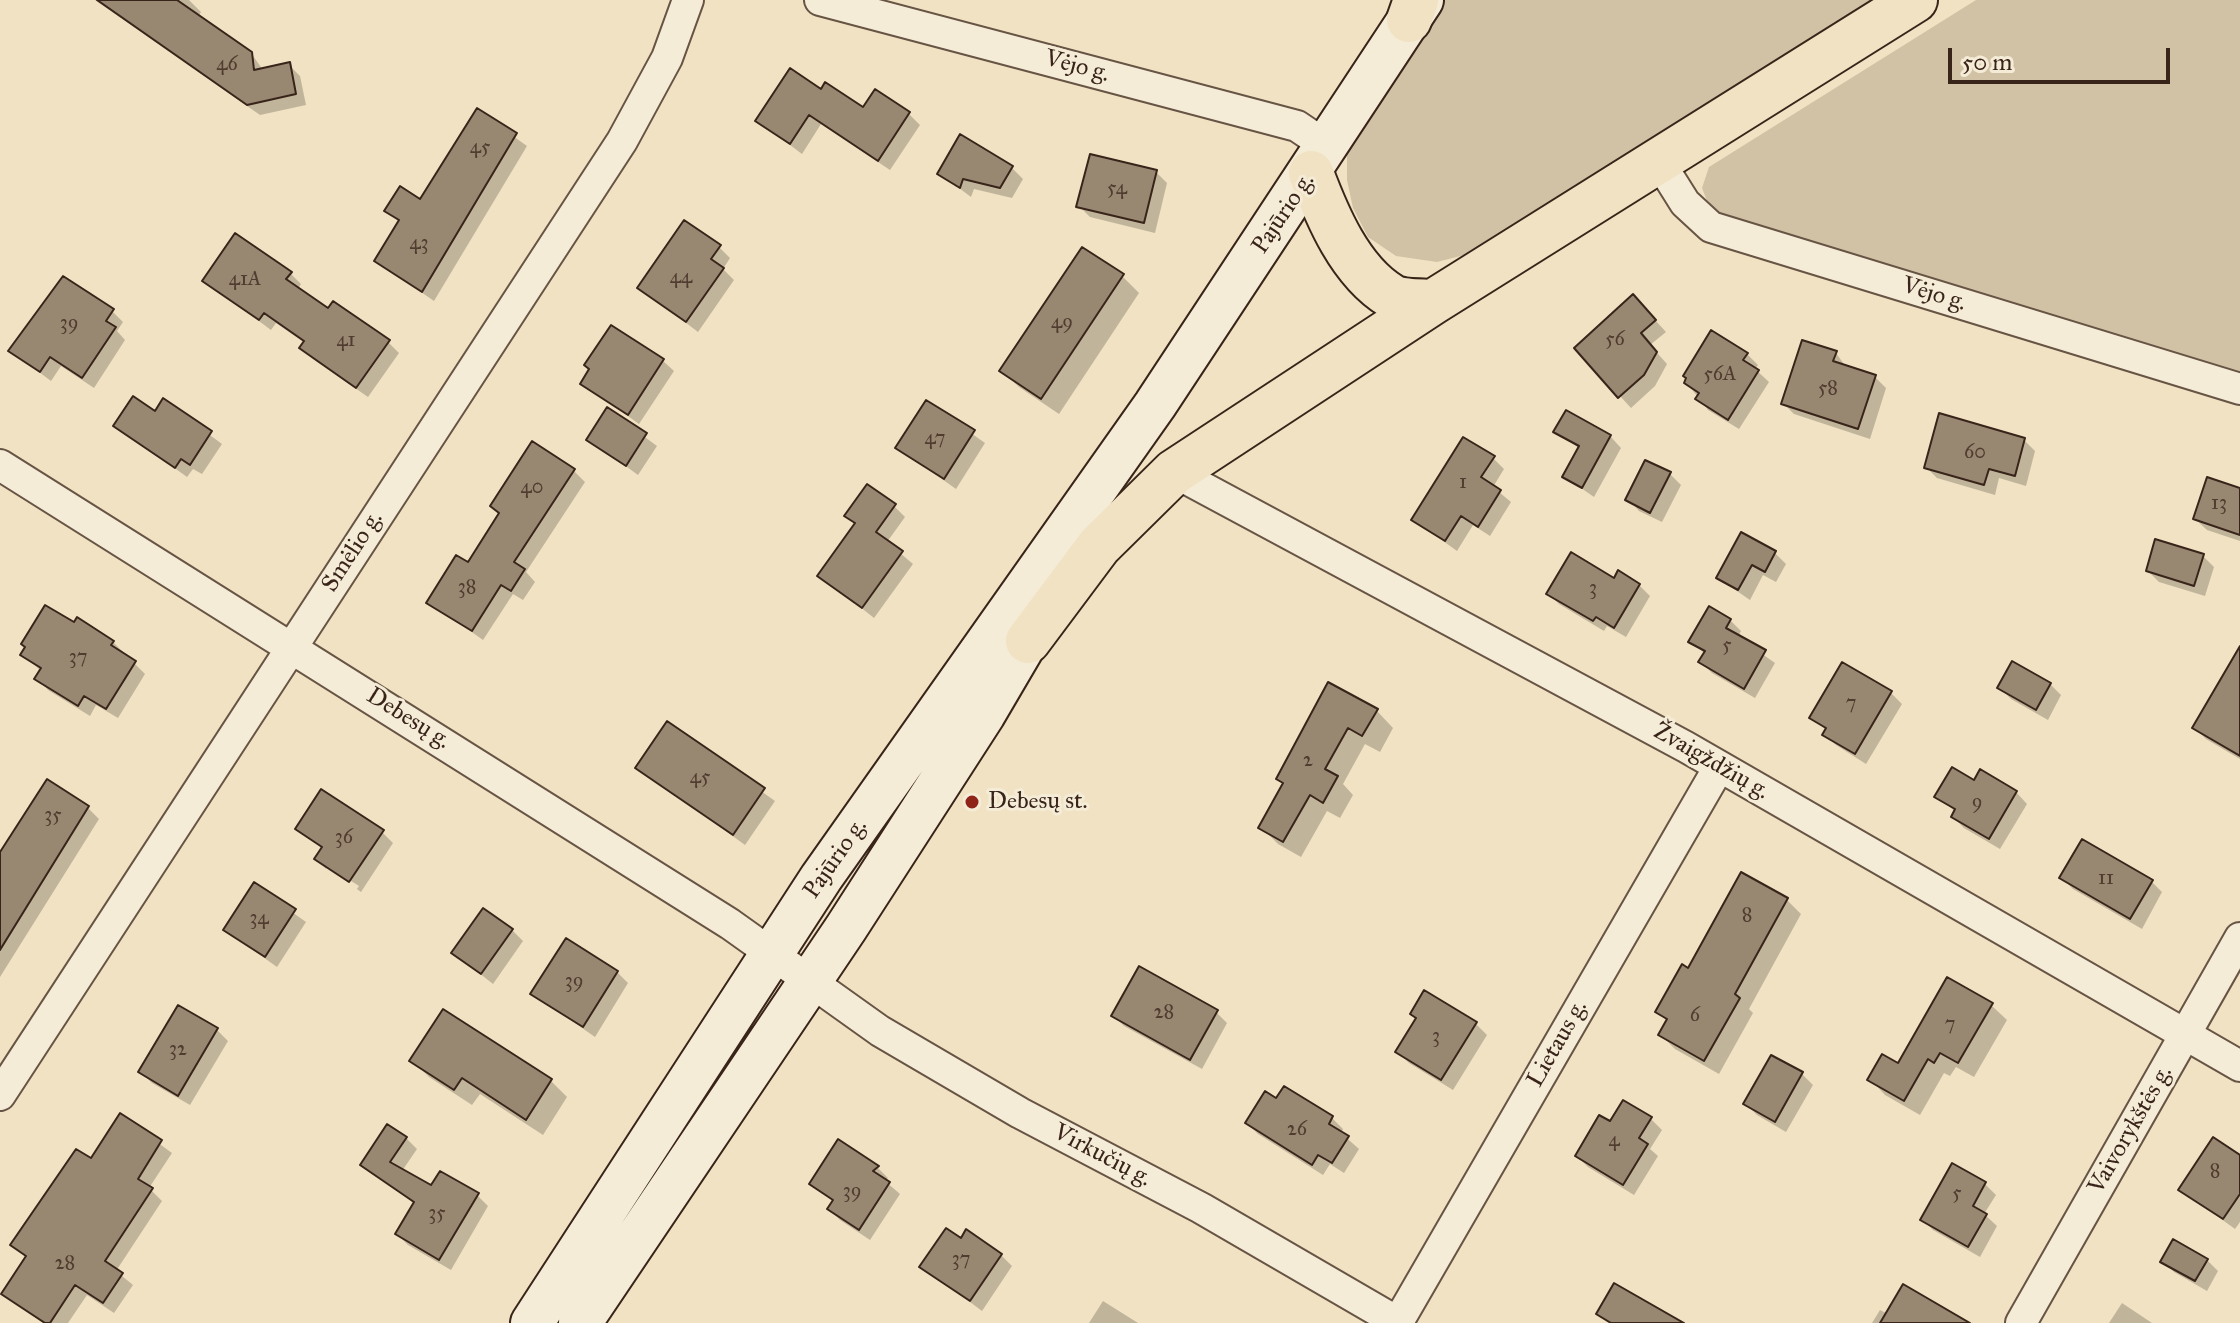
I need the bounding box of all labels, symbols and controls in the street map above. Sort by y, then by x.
scale bar [1952,32,2174,82]
street label: Vėjo g. [1042,45,1112,89]
text: 50 m [1962,47,2012,77]
house number: 46 [216,53,238,77]
house number: 45 [470,136,490,160]
street label: Pajūrio g. [1247,168,1321,260]
house number: 54 [1107,177,1127,201]
house number: 43 [409,232,429,256]
house number: 44 [670,266,692,290]
house number: 41A [229,268,261,292]
street label: Vėjo g. [1898,272,1970,318]
house number: 49 [1051,311,1073,335]
house number: 39 [60,312,78,336]
house number: 56 [1605,328,1625,352]
house number: 41 [336,329,356,353]
house number: 56A [1703,363,1737,387]
house number: 58 [1818,377,1838,401]
house number: 47 [925,427,945,451]
house number: 60 [1964,441,1986,465]
house number: 1 [1459,471,1467,495]
house number: 40 [521,476,543,500]
house number: 13 [2211,492,2227,516]
street label: Smėlio g. [316,506,390,598]
house number: 38 [458,576,476,600]
house number: 3 [1589,577,1597,601]
house number: 5 [1722,634,1732,658]
house number: 37 [69,646,87,670]
street label: Debesų g. [361,682,455,756]
house number: 7 [1846,692,1856,716]
street label: Žvaigždžių g. [1648,717,1774,807]
house number: 2 [1303,749,1313,773]
house number: 45 [690,766,710,790]
place label: Debesų st. [988,788,1088,816]
house number: 9 [1972,791,1982,815]
marker: Debesų st. [963,793,981,811]
house number: 35 [44,804,62,828]
street label: Pajūrio g. [798,813,874,905]
house number: 36 [335,826,353,850]
house number: 11 [2098,867,2114,891]
house number: 8 [1742,904,1752,928]
house number: 34 [249,907,269,931]
house number: 39 [565,970,583,994]
street label: Lietaus g. [1522,995,1594,1093]
house number: 28 [1154,1001,1174,1025]
house number: 6 [1690,1004,1700,1028]
house number: 7 [1945,1013,1955,1037]
house number: 3 [1432,1025,1440,1049]
house number: 32 [169,1038,187,1062]
street label: Vaivorykštės g. [2083,1061,2179,1199]
street label: Virkučių g. [1048,1118,1156,1194]
house number: 26 [1287,1118,1307,1142]
house number: 4 [1608,1129,1620,1153]
house number: 8 [2210,1160,2220,1184]
house number: 39 [843,1180,861,1204]
house number: 5 [1952,1182,1962,1206]
house number: 35 [428,1202,446,1226]
house number: 37 [952,1248,970,1272]
house number: 28 [55,1252,75,1276]

